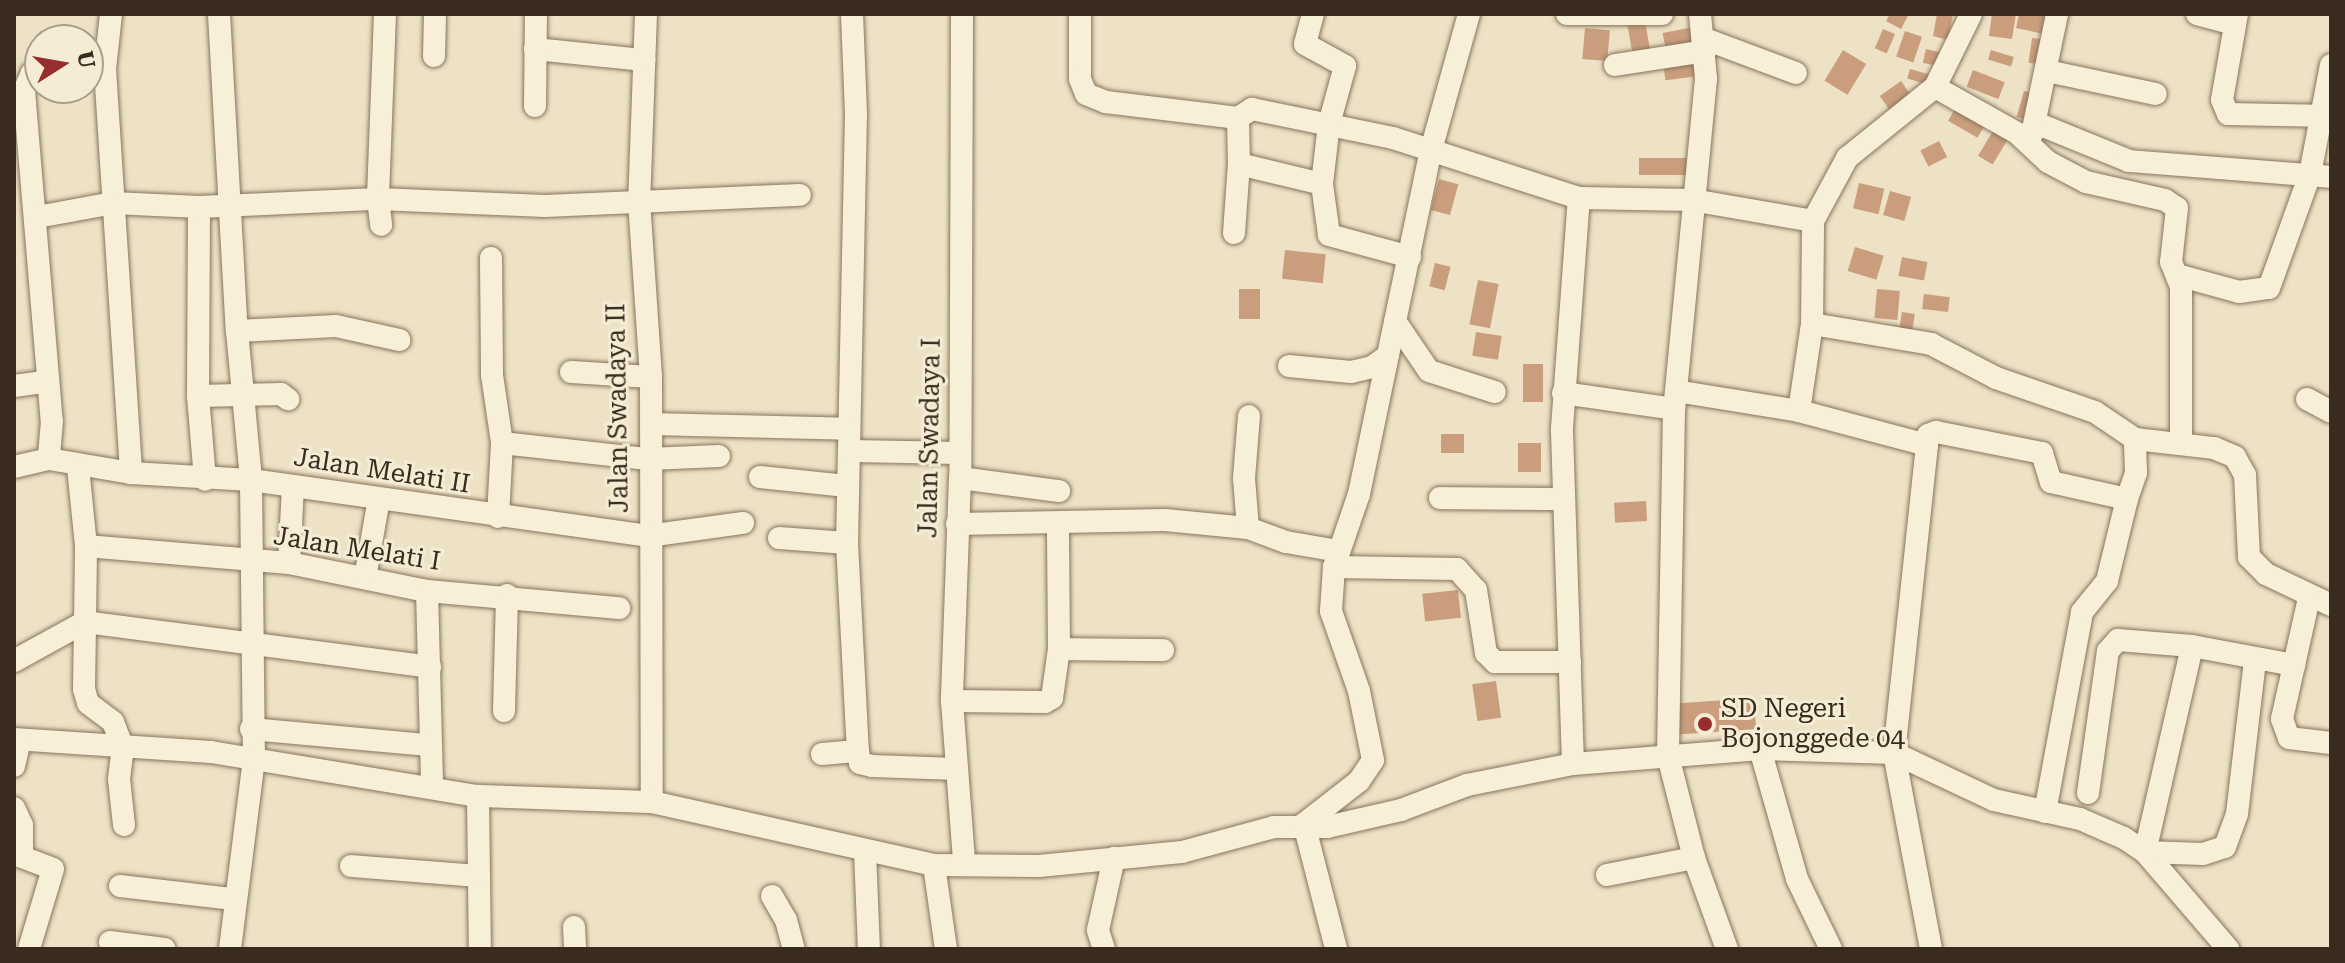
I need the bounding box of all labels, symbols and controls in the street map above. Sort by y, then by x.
north arrow [24,24,104,104]
text: U [72,49,100,70]
street label: Jalan Swadaya II [601,303,635,513]
street label: Jalan Swadaya I [913,338,947,538]
street label: Jalan Melati II [292,442,472,500]
street label: Jalan Melati I [271,520,443,578]
place label: SD Negeri Bojonggede 04 [1721,693,1905,754]
marker: SD Negeri Bojonggede 04 [1696,715,1714,733]

